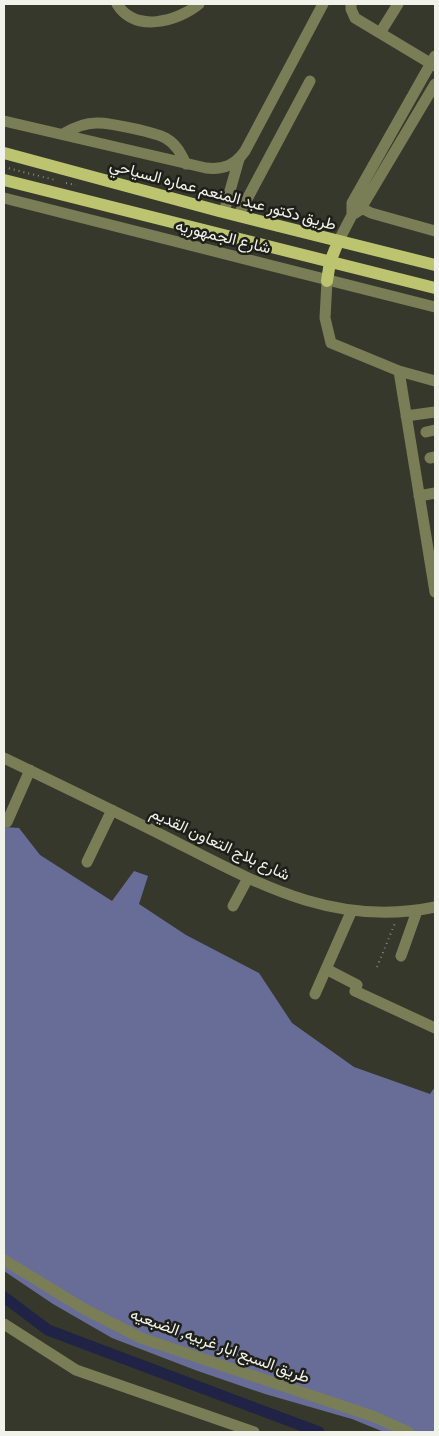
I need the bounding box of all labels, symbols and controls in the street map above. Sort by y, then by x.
street label: طريق دكتور عبد المنعم عماره السياحي [107,154,339,238]
street label: شارع الجمهوريه [173,215,273,259]
street label: شارع بلاج التعاون القديم [146,802,294,886]
street label: طريق السبع ابار غربيه, الضبعيه [127,1303,313,1389]

